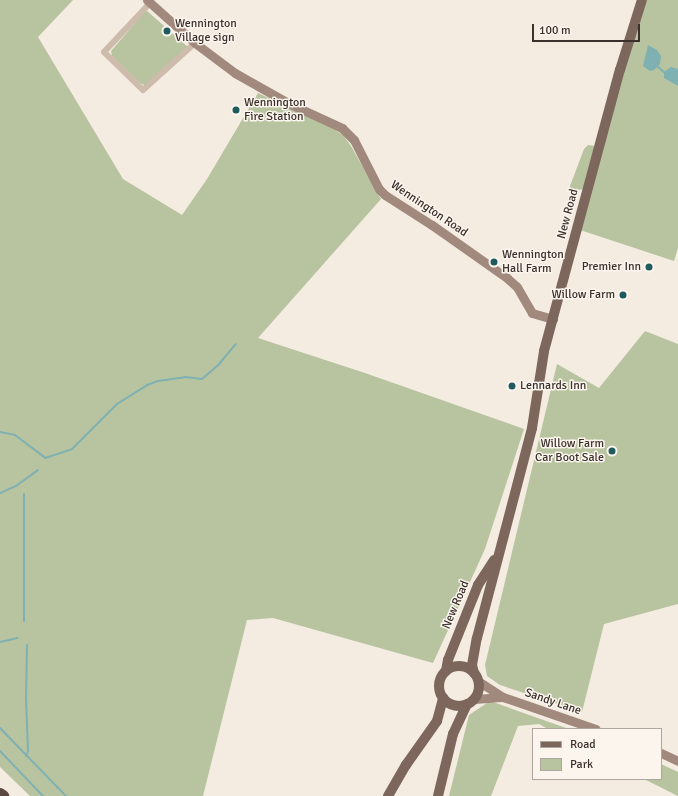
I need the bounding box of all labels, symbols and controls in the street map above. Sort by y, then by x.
scale bar [534,16,642,42]
place label: Wennington Village sign [175,17,237,45]
text: 100 m [539,23,571,38]
marker: Wennington Village sign [162,26,172,36]
place label: Wennington Fire Station [244,96,306,124]
marker: Wennington Fire Station [231,105,241,115]
street label: Wennington Road [388,178,470,240]
street label: New Road [554,188,582,240]
place label: Wennington Hall Farm [502,248,564,276]
marker: Wennington Hall Farm [489,257,499,267]
place label: Premier Inn [582,260,641,274]
marker: Premier Inn [644,262,654,272]
place label: Willow Farm [551,288,615,302]
marker: Willow Farm [618,290,628,300]
place label: Lennards Inn [520,379,586,393]
marker: Lennards Inn [507,381,517,391]
place label: Willow Farm Car Boot Sale [535,437,604,465]
marker: Willow Farm Car Boot Sale [607,446,617,456]
street label: New Road [439,579,473,631]
street label: Sandy Lane [523,686,583,718]
legend [532,728,662,780]
text: Road [570,737,596,752]
text: Park [570,757,593,772]

